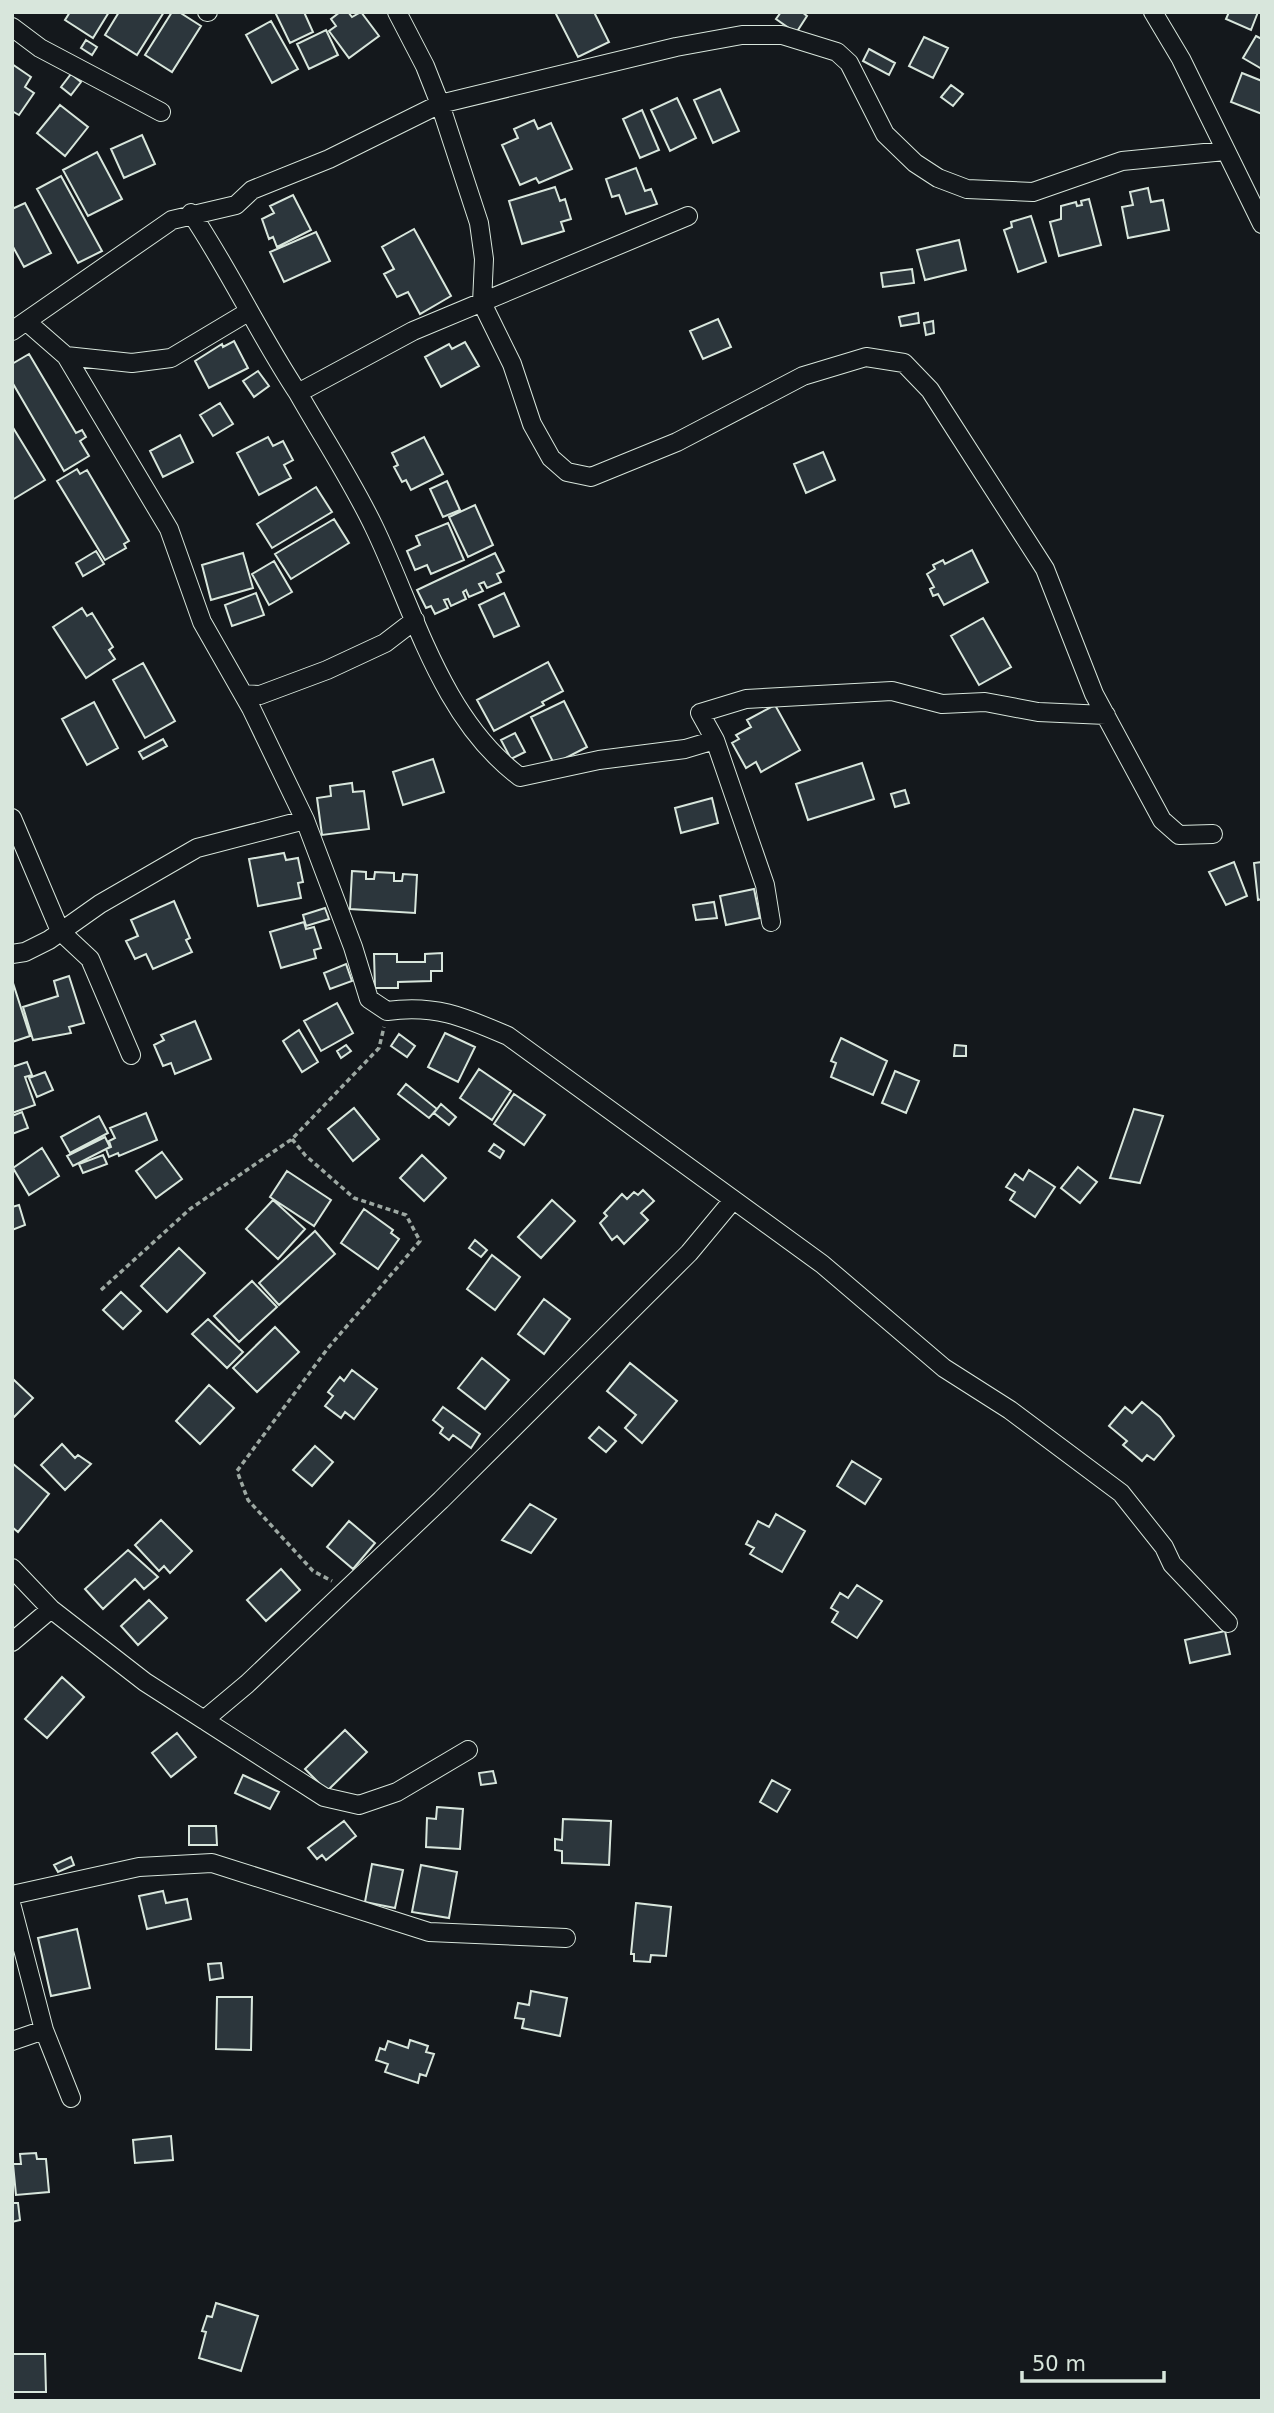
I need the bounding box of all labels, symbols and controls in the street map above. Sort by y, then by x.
scale bar [1022,2340,1164,2384]
text: 50 m [1032,2352,1086,2376]

